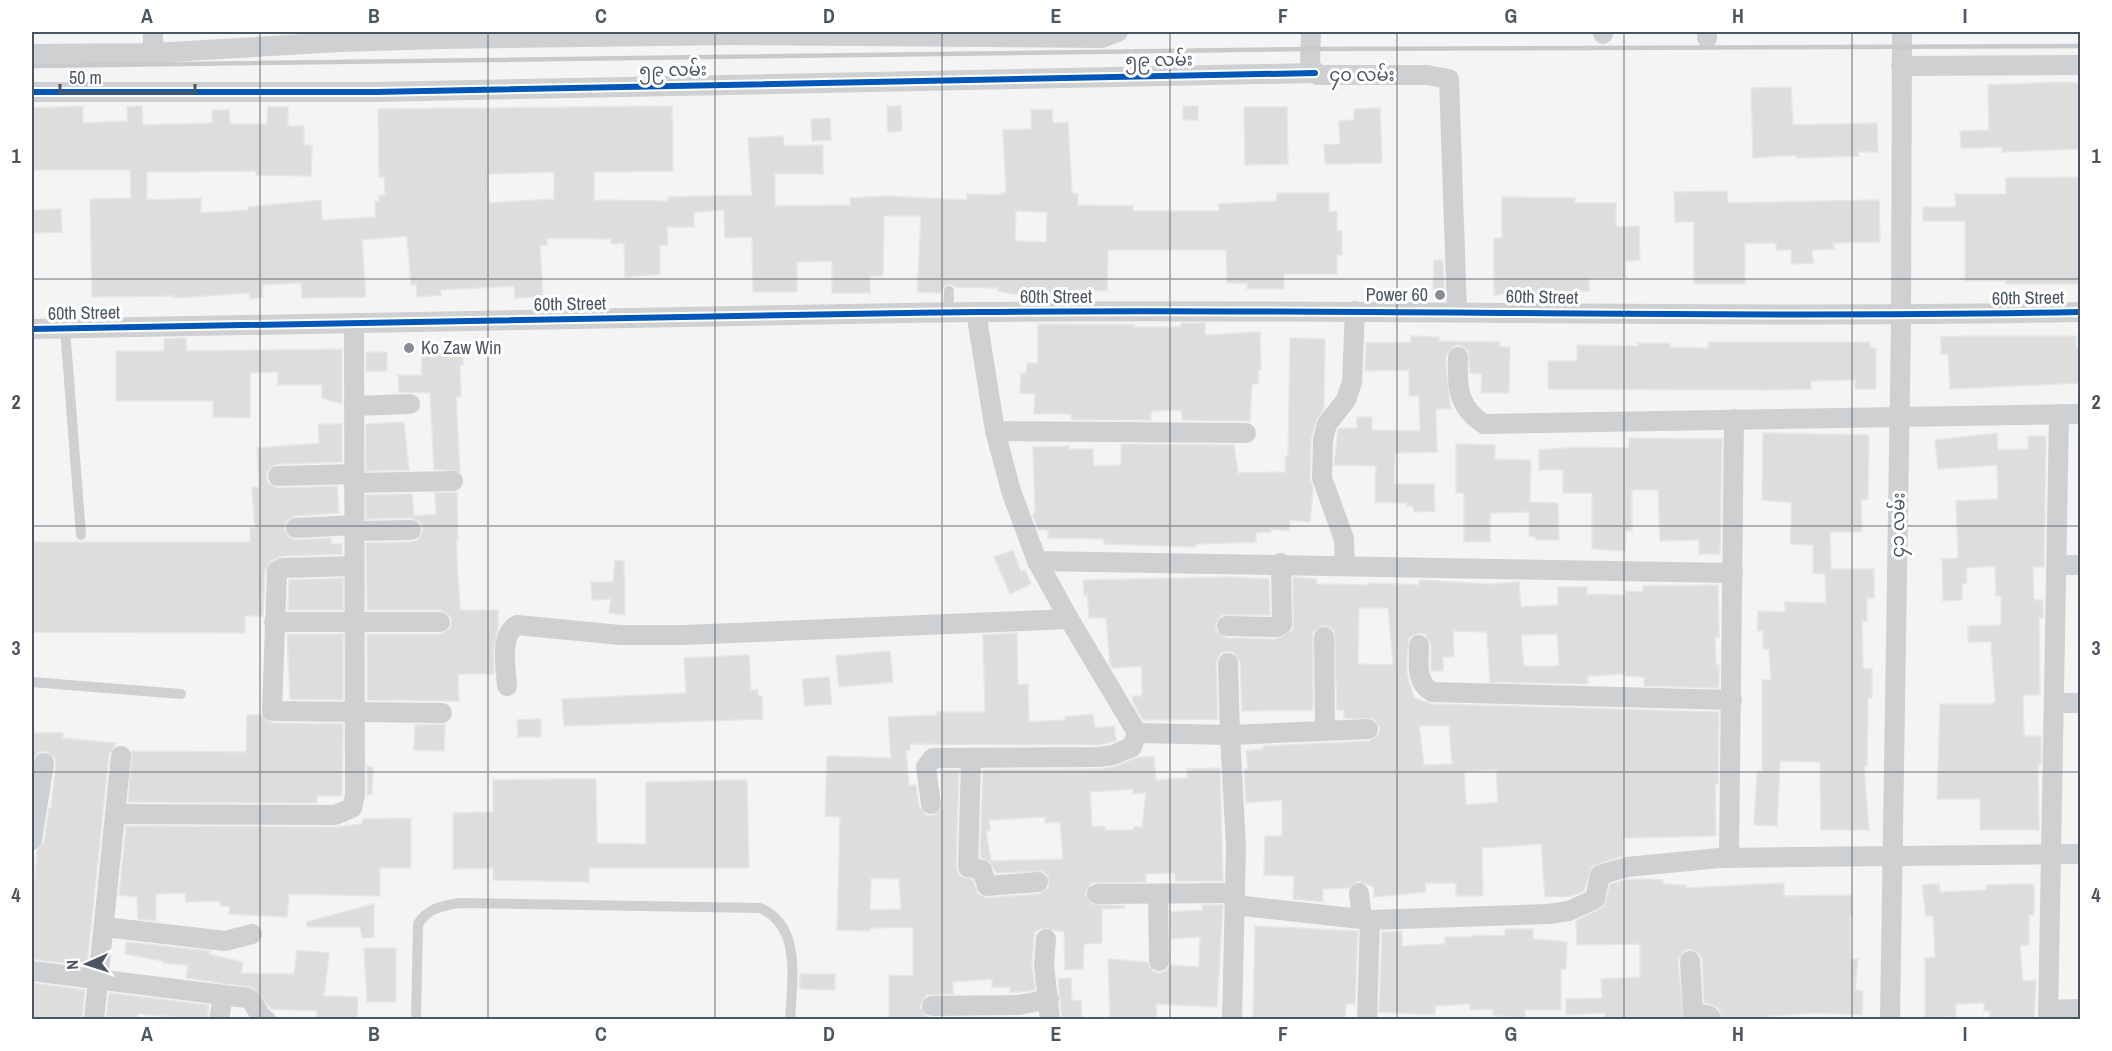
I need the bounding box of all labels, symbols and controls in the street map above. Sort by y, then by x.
text: A [141,2,153,29]
text: B [368,2,380,29]
text: C [595,2,607,29]
text: D [823,2,835,29]
text: E [1051,2,1062,29]
text: F [1278,2,1288,29]
text: G [1505,2,1517,29]
text: H [1732,2,1744,29]
text: I [1963,2,1967,29]
street label: ၅၉ လမ်း [1125,46,1193,76]
street label: ၅၉ လမ်း [639,56,707,86]
scale bar [60,57,195,95]
street label: ၄၀ လမ်း [1329,62,1395,90]
text: 50 m [69,65,102,90]
text: 1 [11,142,21,169]
text: 1 [2091,142,2101,169]
place label: Power 60 [1366,282,1428,307]
street label: 60th Street [1506,283,1578,310]
street label: 60th Street [1020,284,1092,309]
street label: 60th Street [1992,284,2064,311]
marker: Power 60 [1433,288,1447,302]
street label: 60th Street [534,290,606,317]
street label: 60th Street [48,299,120,326]
place label: Ko Zaw Win [421,335,501,360]
marker: Ko Zaw Win [402,341,416,355]
text: 2 [11,388,21,415]
text: 2 [2091,388,2101,415]
street label: ၄၁ လမ်း [1884,492,1914,558]
text: 3 [11,634,21,661]
text: 3 [2091,634,2101,661]
text: 4 [11,881,21,908]
text: 4 [2091,881,2101,908]
north arrow [57,934,117,994]
text: N [61,959,83,970]
text: A [141,1020,153,1047]
text: B [368,1020,380,1047]
text: C [595,1020,607,1047]
text: D [823,1020,835,1047]
text: E [1051,1020,1062,1047]
text: F [1278,1020,1288,1047]
text: G [1505,1020,1517,1047]
text: H [1732,1020,1744,1047]
text: I [1963,1020,1967,1047]

